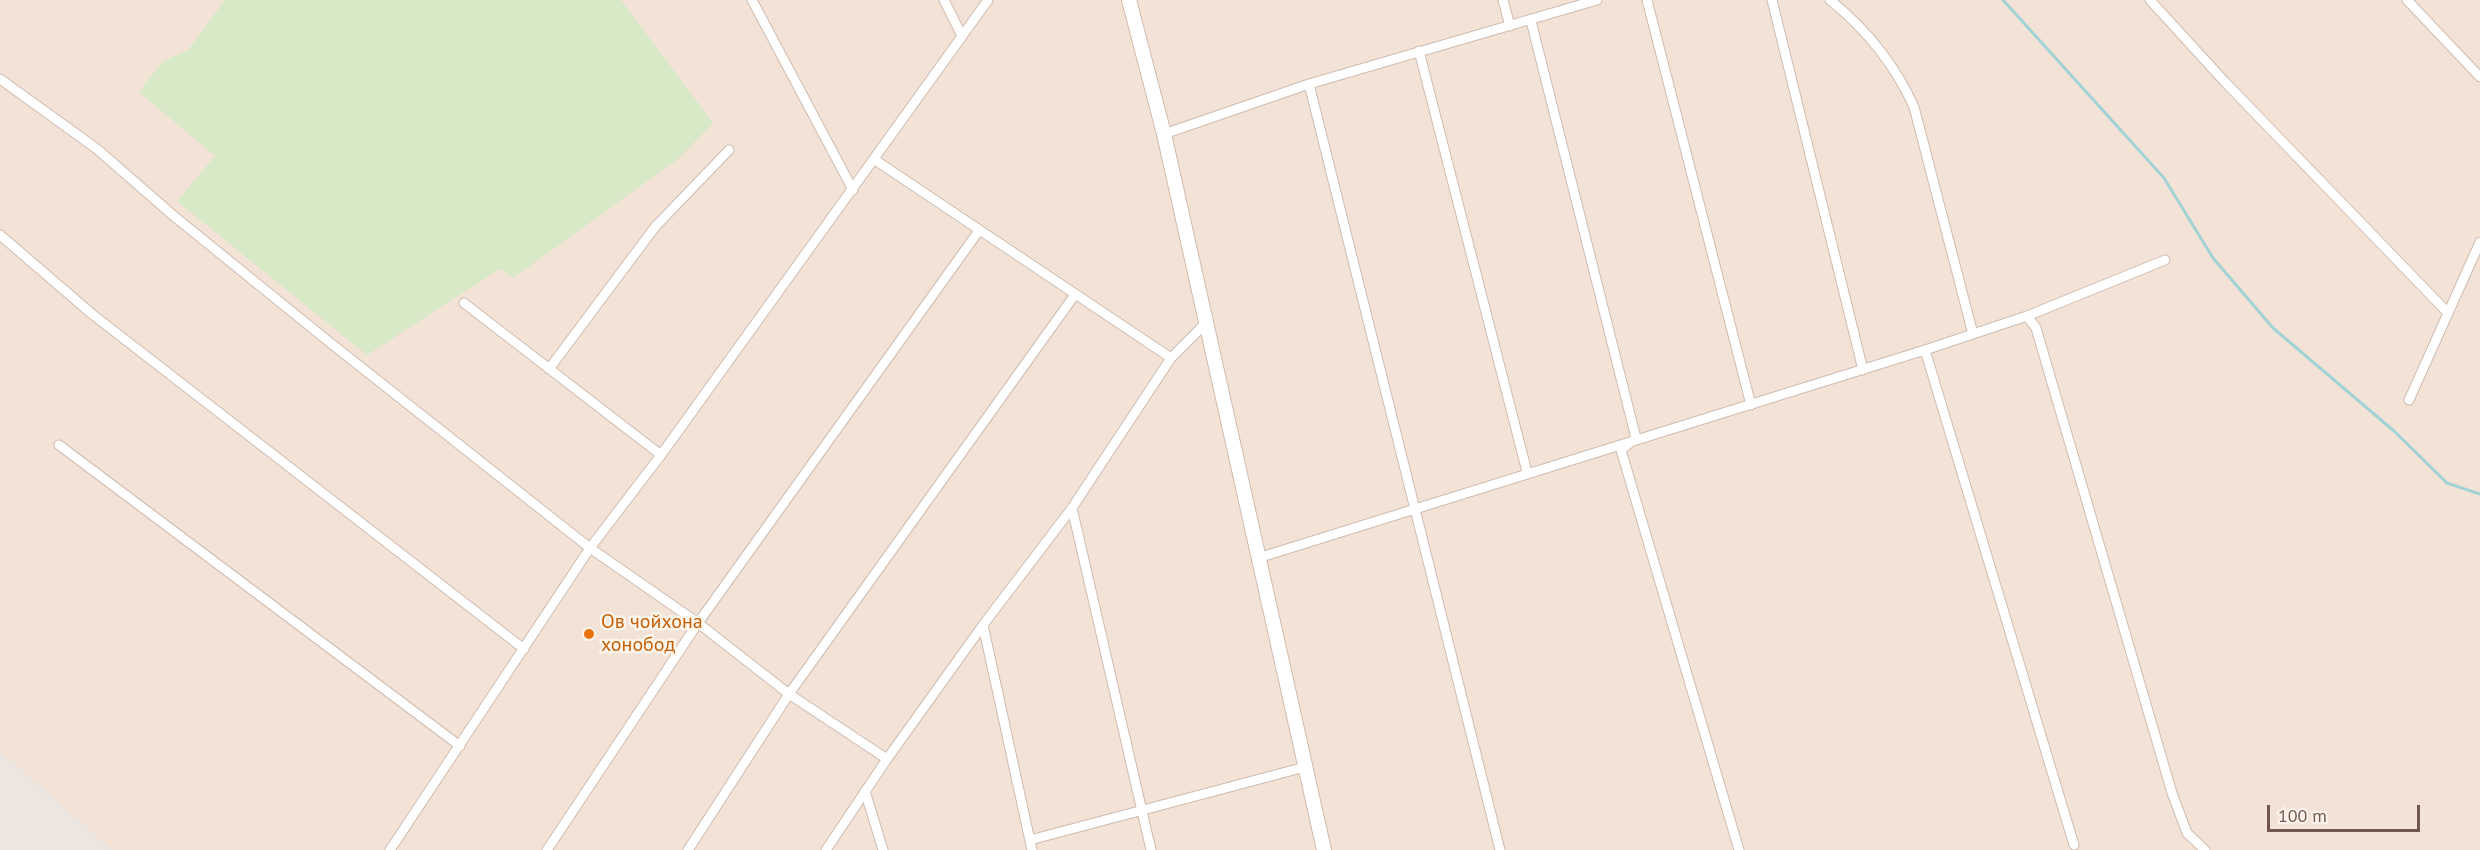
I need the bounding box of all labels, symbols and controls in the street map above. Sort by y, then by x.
place label: Ов чойхона хонобод [601,610,703,657]
marker: Ов чойхона хонобод [582,627,596,641]
scale bar [2270,793,2423,831]
text: 100 m [2278,804,2327,827]

